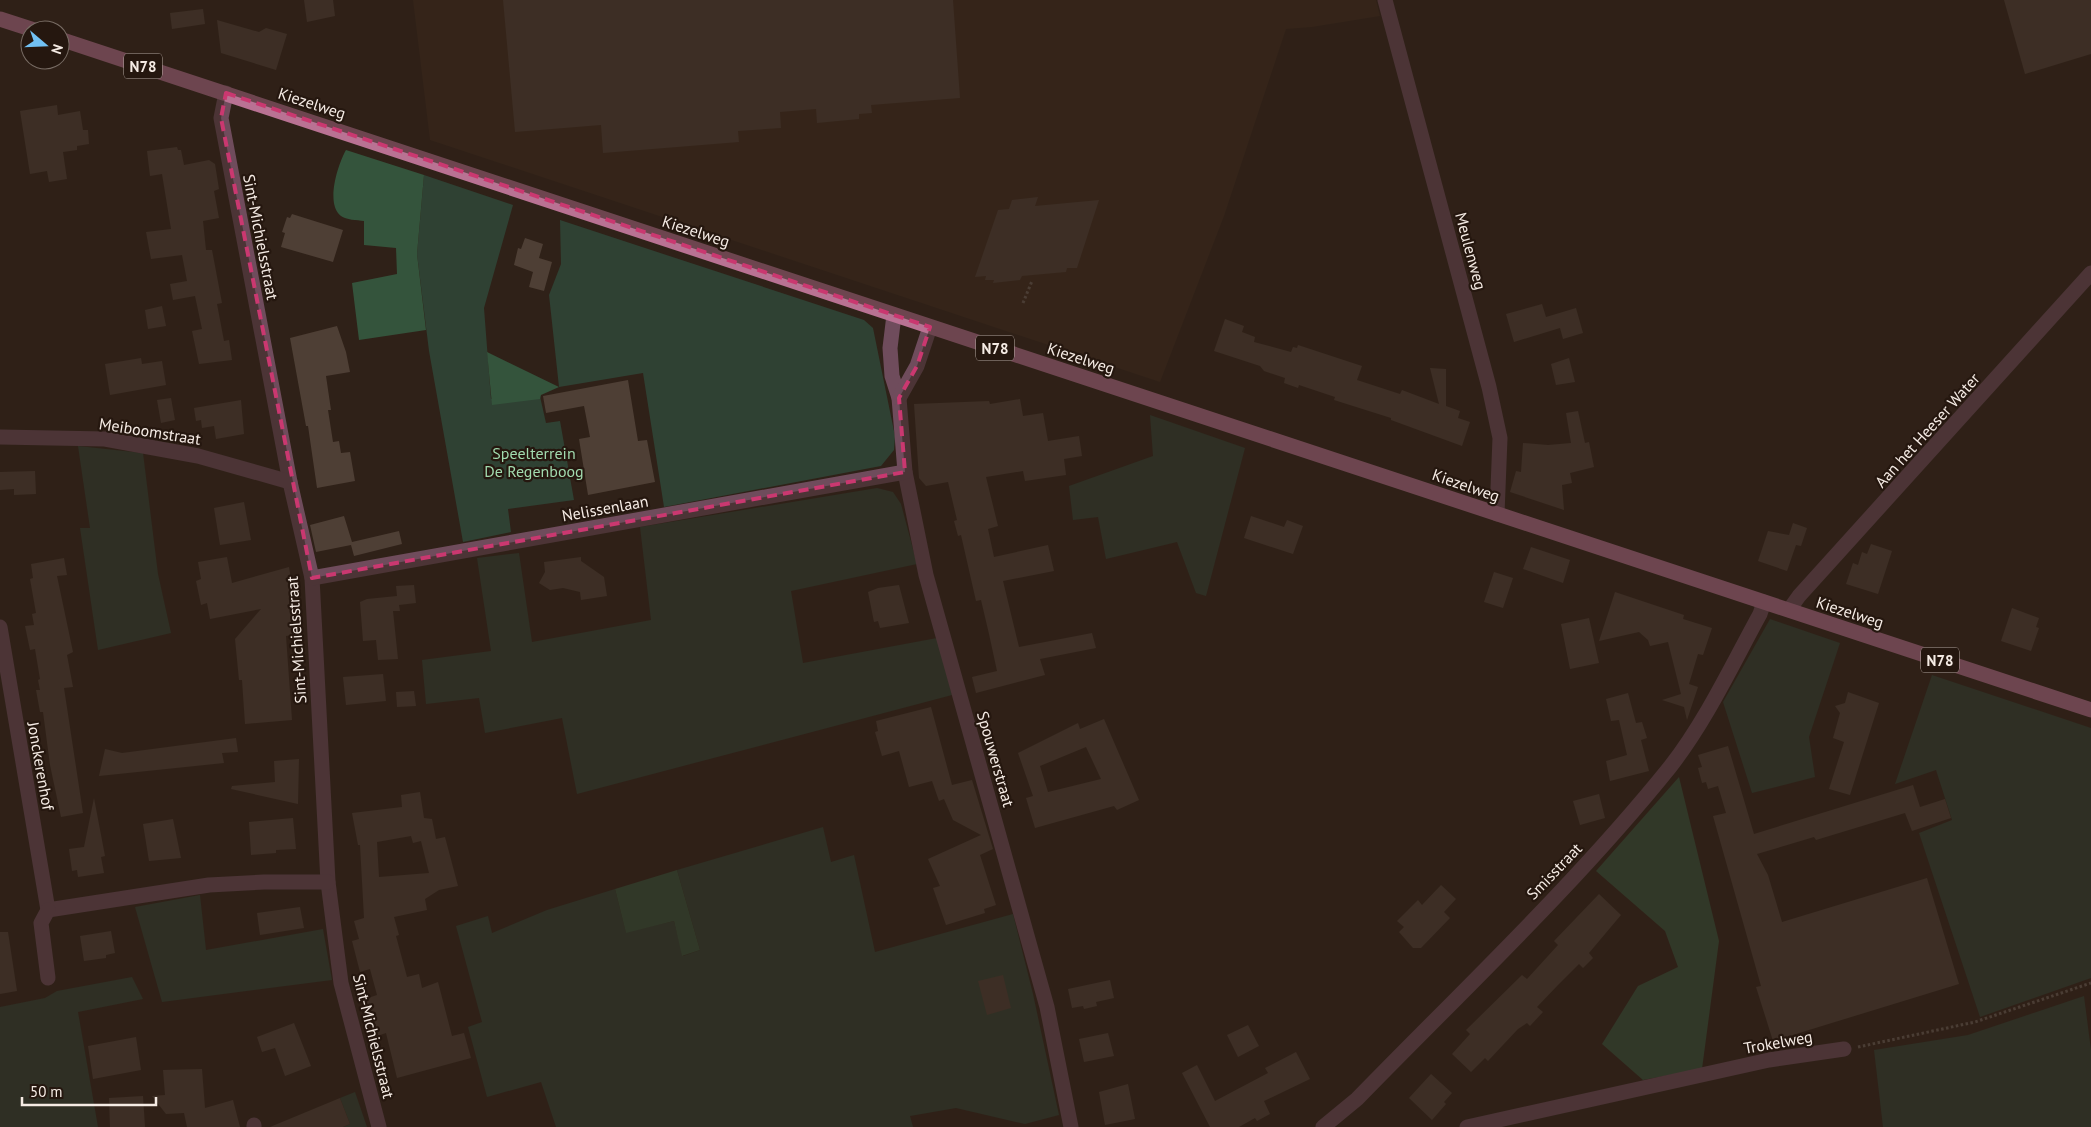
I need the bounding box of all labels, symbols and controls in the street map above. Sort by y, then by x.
north arrow [20,20,70,70]
text: N [47,42,67,57]
road number: N78 [124,54,162,78]
street label: Kiezelweg [276,83,348,123]
street label: Sint-Michielsstraat [239,172,283,302]
street label: Meulenweg [1451,210,1491,292]
street label: Kiezelweg [660,211,732,251]
road number: N78 [976,336,1014,360]
street label: Kiezelweg [1045,338,1117,378]
street label: Aan het Heeser Water [1870,368,1984,491]
street label: Meiboomstraat [98,413,203,449]
park label: Speelterrein De Regenboog [484,443,584,481]
street label: Kiezelweg [1430,464,1502,506]
street label: Nelissenlaan [560,491,650,525]
street label: Sint-Michielsstraat [282,575,310,704]
street label: Kiezelweg [1814,592,1886,632]
road number: N78 [1921,648,1959,672]
street label: Spouwerstraat [973,709,1019,810]
street label: Jonckerenhof [23,719,59,813]
street label: Smisstraat [1522,838,1586,904]
street label: Sint-Michielsstraat [349,972,399,1101]
street label: Trokelweg [1742,1026,1814,1058]
scale bar [22,1074,156,1106]
text: 50 m [30,1082,63,1101]

